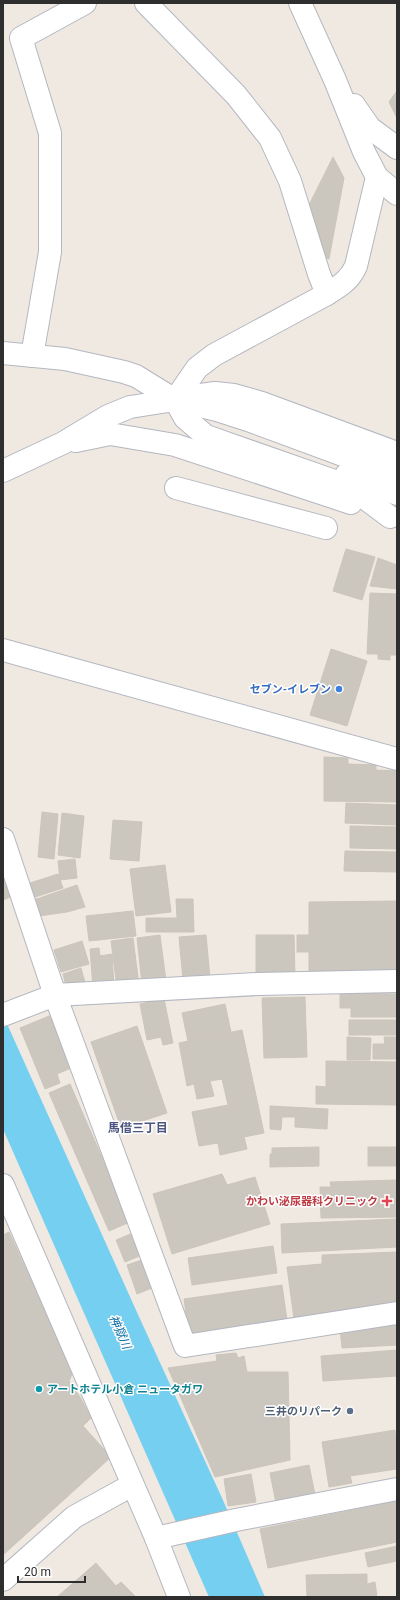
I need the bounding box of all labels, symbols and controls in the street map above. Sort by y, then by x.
place label: セブン-イレブン [250,683,331,696]
marker: セブン-イレブン [334,684,344,694]
district label: 馬借三丁目 [108,1121,168,1135]
place label: かわい泌尿器科クリニック [246,1195,378,1208]
marker: かわい泌尿器科クリニック [381,1195,393,1207]
water label: 神獄川 [106,1313,135,1353]
place label: アートホテル小倉 ニュータガワ [47,1383,203,1396]
marker: アートホテル小倉 ニュータガワ [34,1384,44,1394]
place label: 三井のリパーク [265,1405,342,1418]
marker: 三井のリパーク [345,1406,355,1416]
scale bar [18,1558,85,1584]
text: 20 m [24,1565,51,1579]

